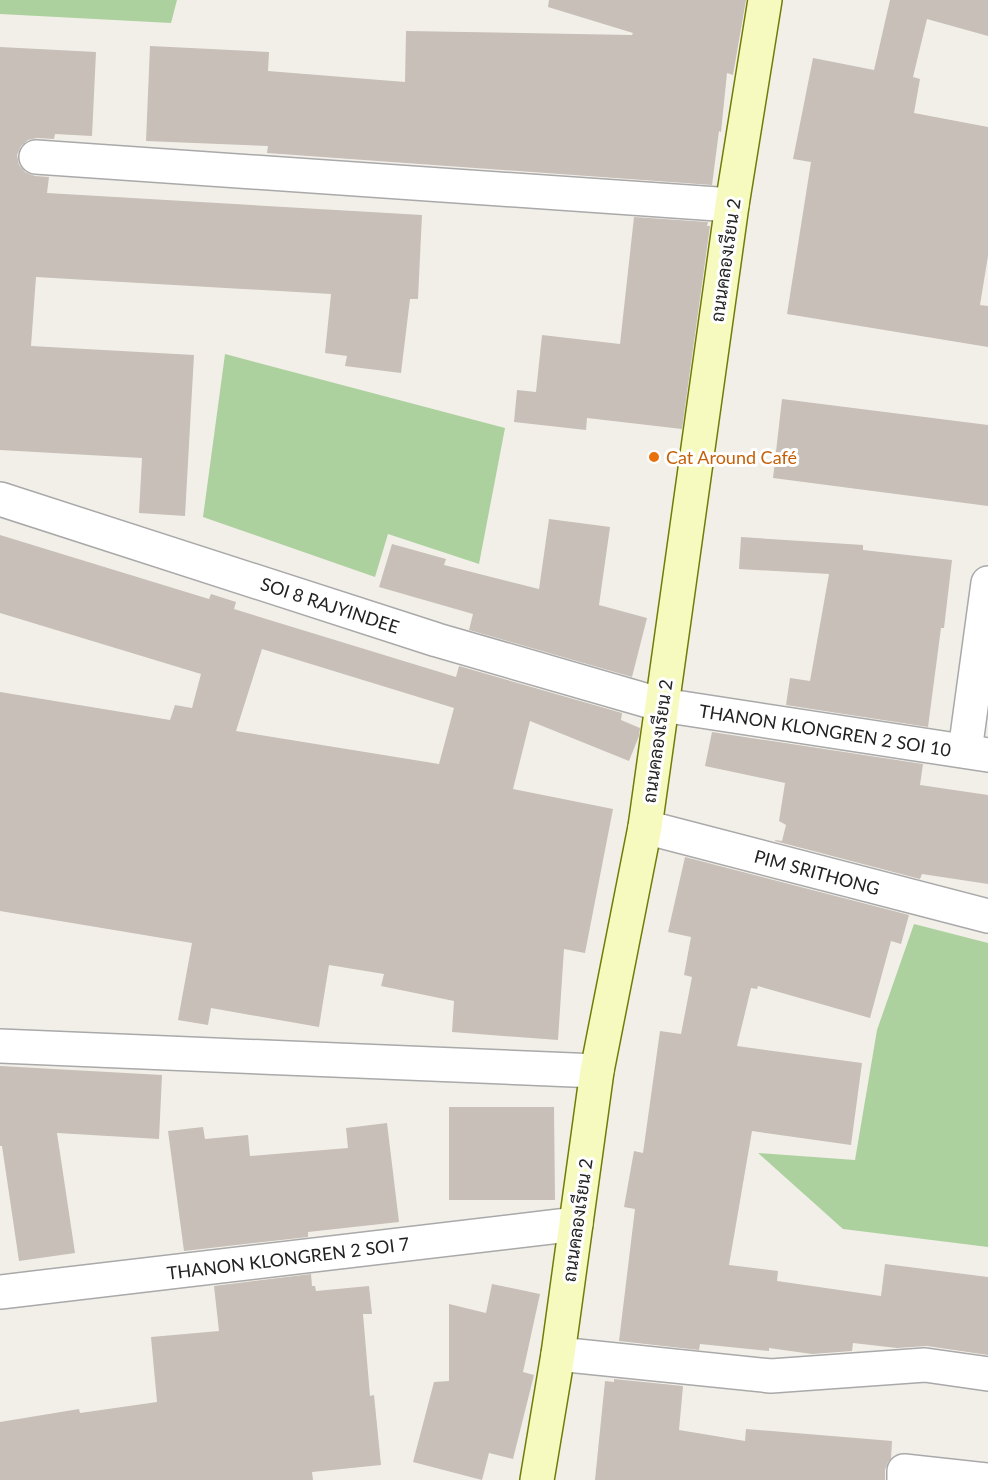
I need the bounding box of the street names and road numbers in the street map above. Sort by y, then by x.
street label: ถนนคลองเรียน 2 [704,197,745,323]
street label: SOI 8 RAJYINDEE [258,572,402,638]
street label: ถนนคลองเรียน 2 [636,678,677,804]
street label: THANON KLONGREN 2 SOI 10 [697,699,953,761]
street label: PIM SRITHONG [752,845,882,899]
street label: ถนนคลองเรียน 2 [556,1157,597,1283]
street label: THANON KLONGREN 2 SOI 7 [165,1232,411,1284]

